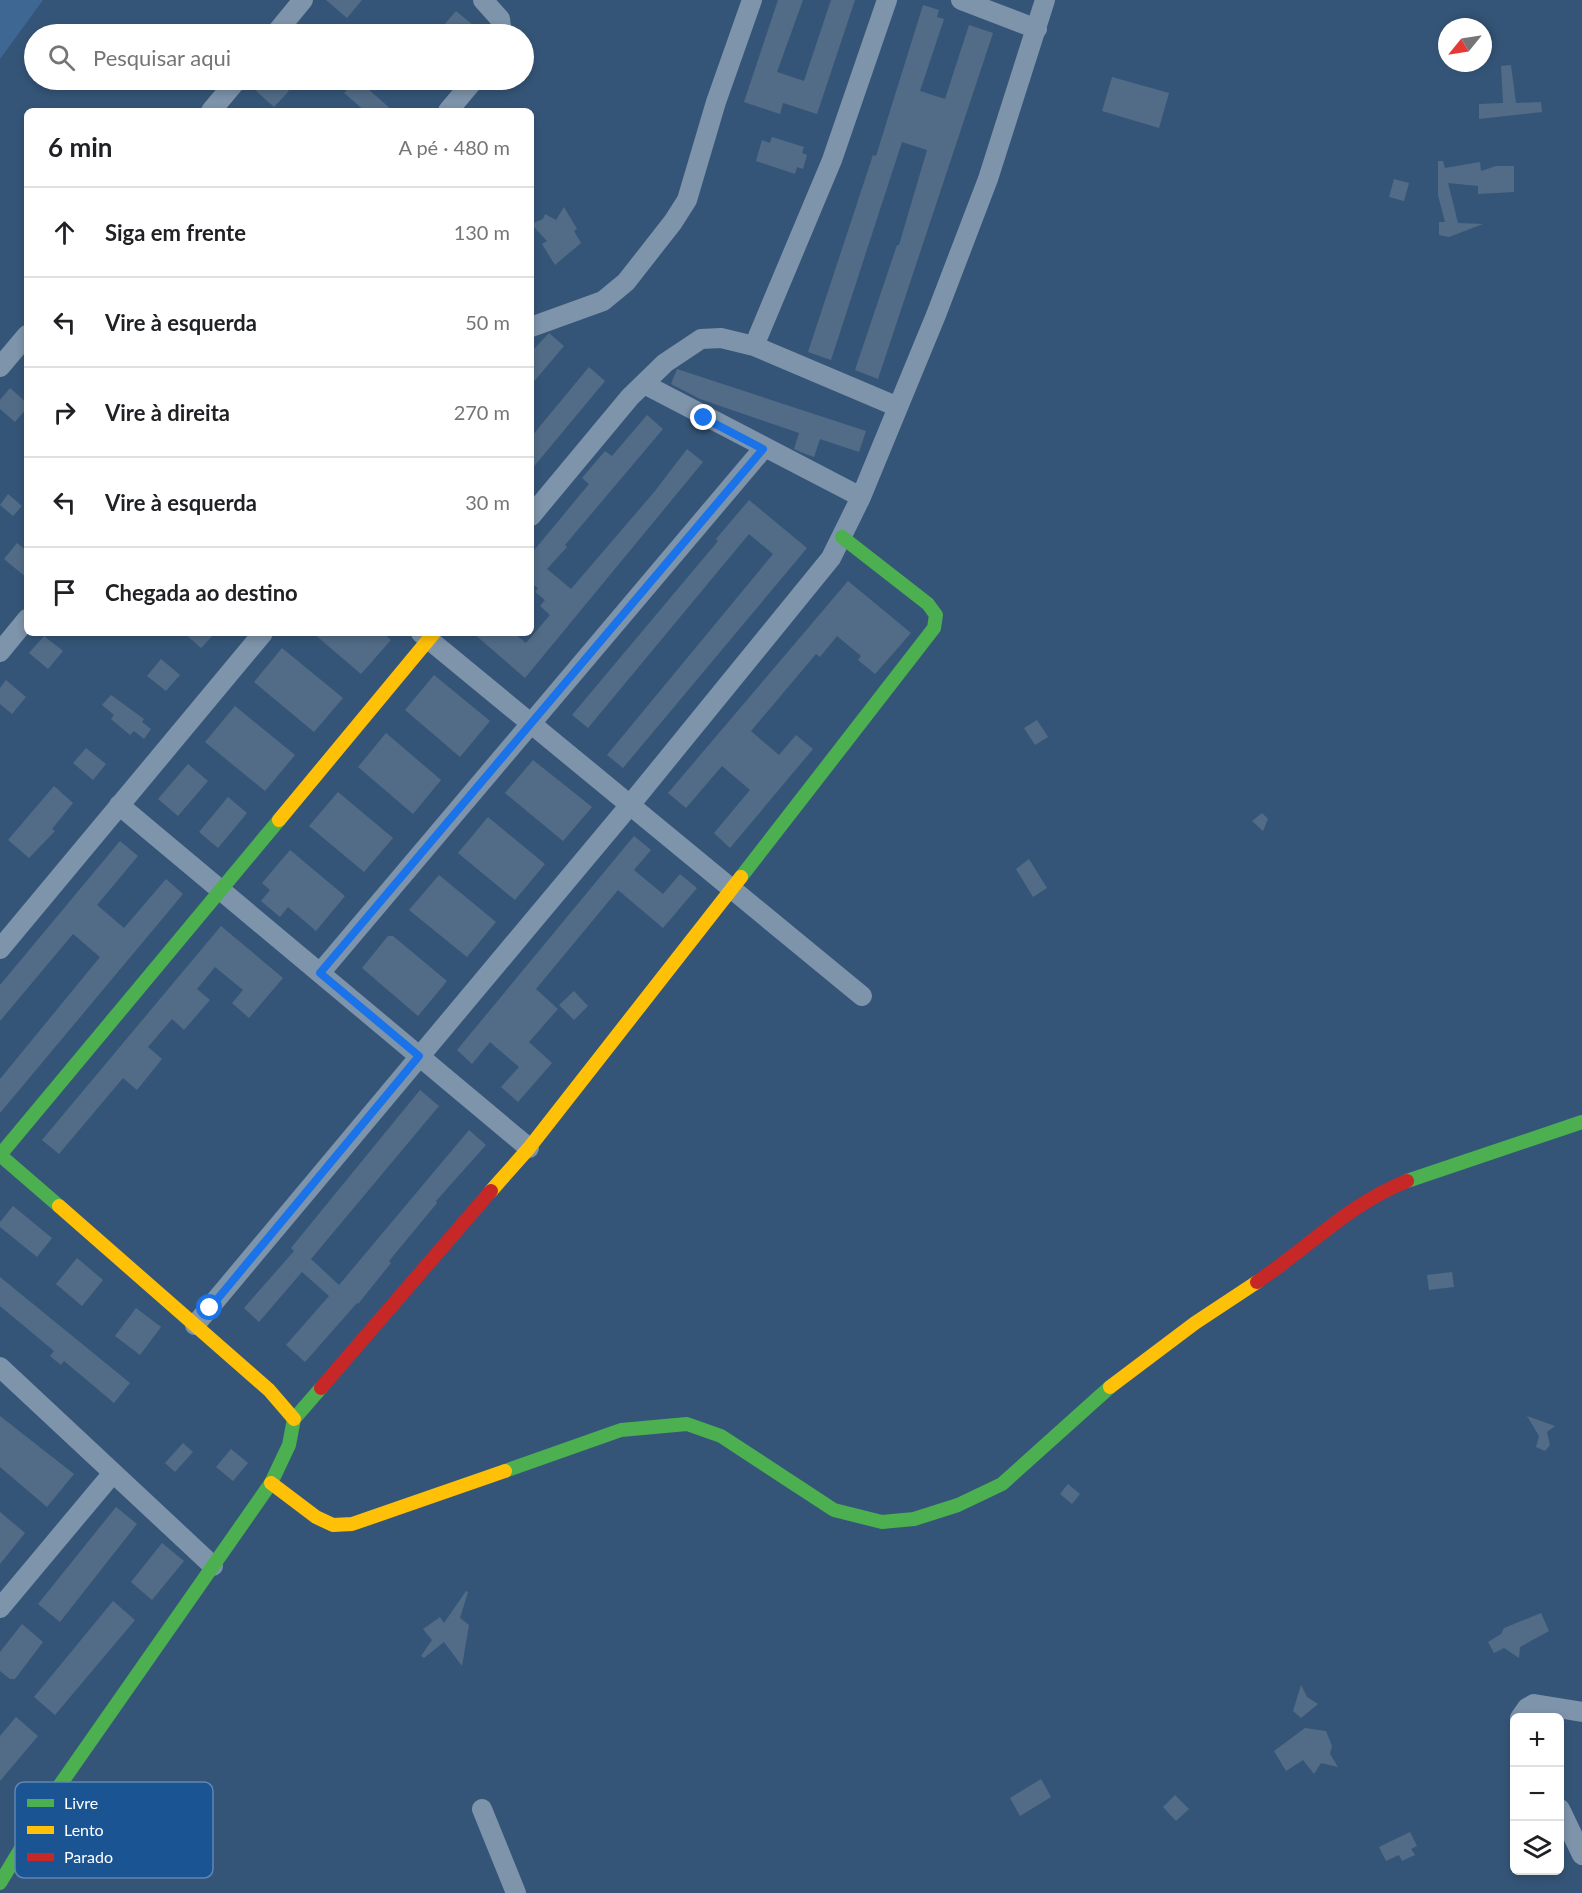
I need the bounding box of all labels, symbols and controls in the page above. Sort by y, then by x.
north arrow [1438,18,1492,72]
search box [24,24,534,90]
icon: search [45,41,78,74]
text: Pesquisar aqui [93,44,231,71]
text: 6 min [48,131,112,163]
text: A pé · 480 m [398,135,510,159]
icon: ahead [48,216,81,249]
text: Siga em frente [105,219,246,246]
text: 130 m [454,220,510,244]
icon: left [48,306,81,339]
text: Vire à esquerda [105,309,257,336]
text: 50 m [465,310,510,334]
icon: right [48,396,81,429]
text: Vire à direita [105,399,230,426]
text: 270 m [454,400,510,424]
route end [690,404,716,430]
icon: left [48,486,81,519]
text: Vire à esquerda [105,489,257,516]
text: 30 m [465,490,510,514]
icon: arrive [48,576,81,609]
text: Chegada ao destino [105,579,298,606]
route start [196,1294,222,1320]
map controls [1510,1713,1564,1875]
button: + [1510,1713,1564,1767]
button: − [1510,1767,1564,1821]
legend [15,1782,213,1878]
text: Livre [64,1793,98,1812]
text: Lento [64,1820,104,1839]
button: layers [1510,1821,1564,1875]
text: Parado [64,1847,113,1866]

